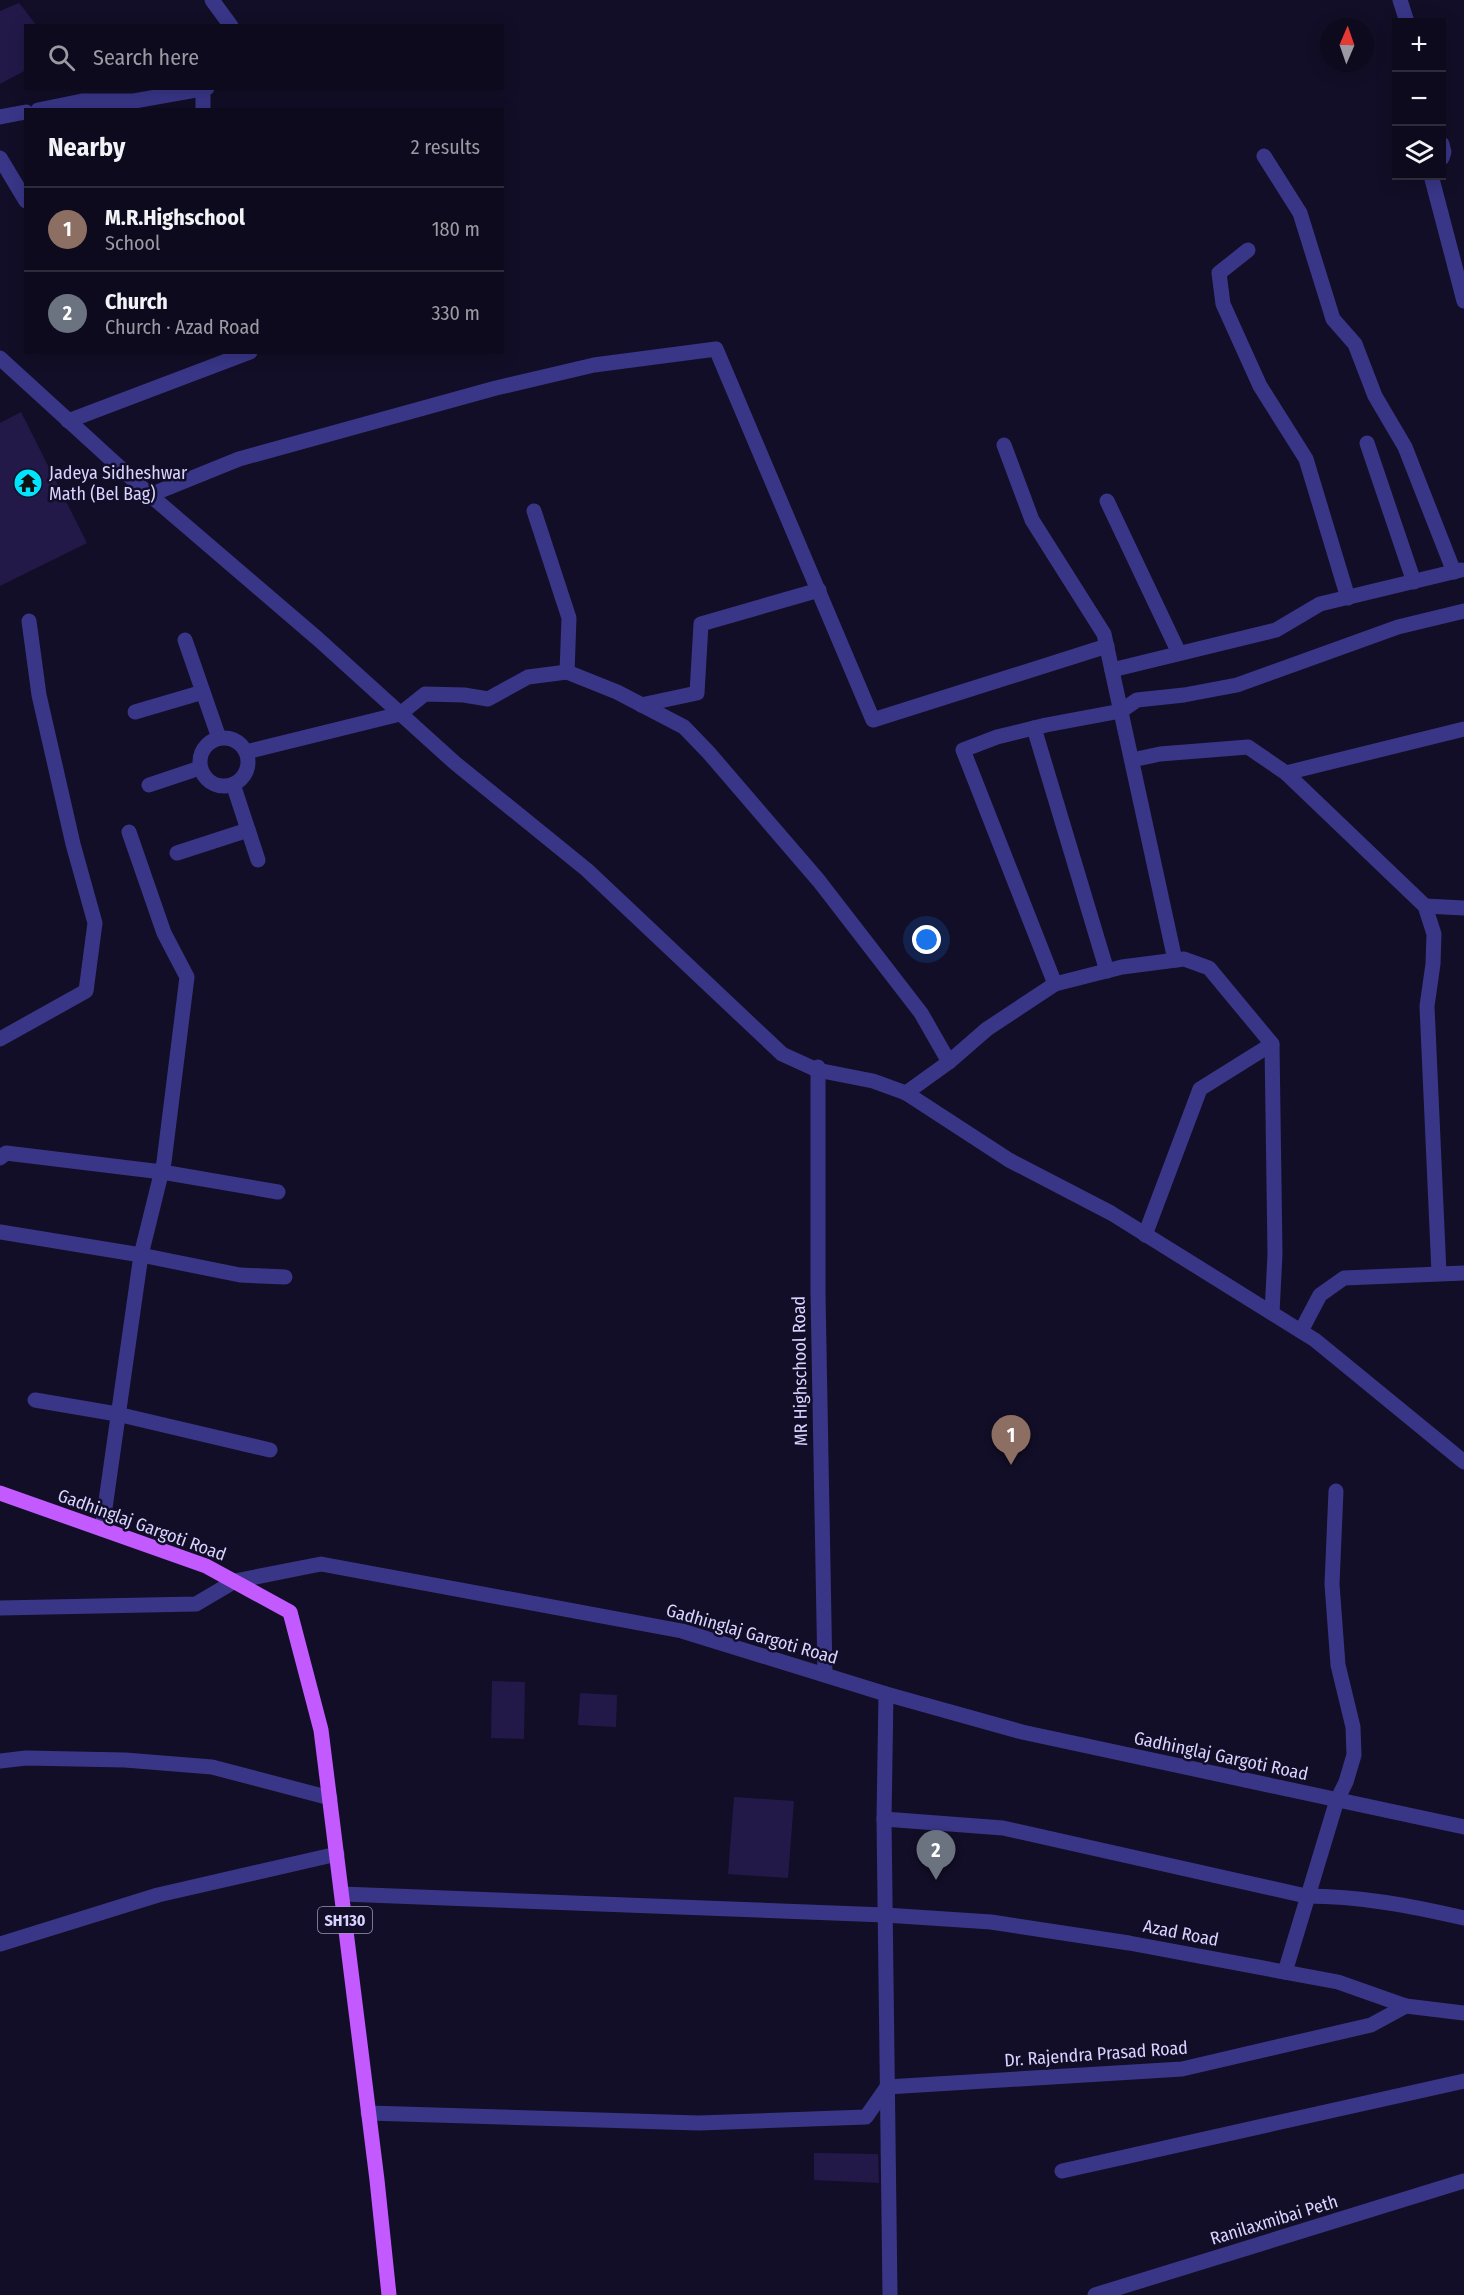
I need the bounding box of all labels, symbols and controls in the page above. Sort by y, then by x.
north arrow [1320,18,1374,72]
map controls [1392,18,1446,180]
button: + [1392,18,1446,72]
search box [24,24,504,90]
icon: search [45,41,78,74]
text: Search here [93,44,199,71]
button: − [1392,72,1446,126]
button: layers [1392,126,1446,180]
text: Nearby [48,132,125,163]
text: 2 results [411,135,480,159]
text: M.R.Highschool [105,204,245,231]
text: 1 [63,217,72,241]
text: 180 m [432,217,480,241]
text: School [105,231,160,255]
text: Church [105,288,168,315]
text: 2 [63,301,72,325]
text: 330 m [431,301,480,325]
text: Church · Azad Road [105,315,260,339]
place label: Jadeya Sidheshwar Math (Bel Bag) [49,462,188,505]
temple icon: Jadeya Sidheshwar Math (Bel Bag) [12,467,44,499]
your location [912,925,941,954]
street label: MR Highschool Road [788,1296,812,1446]
pin: 1 [992,1416,1030,1465]
street label: Gadhinglaj Gargoti Road [55,1484,229,1566]
street label: Gadhinglaj Gargoti Road [664,1599,840,1669]
street label: Gadhinglaj Gargoti Road [1132,1727,1310,1785]
pin: 2 [916,1830,956,1880]
road number: SH130 [318,1907,372,1933]
street label: Azad Road [1141,1915,1221,1951]
street label: Dr. Rajendra Prasad Road [1003,2037,1189,2071]
street label: Ranilaxmibai Peth [1207,2190,1341,2250]

